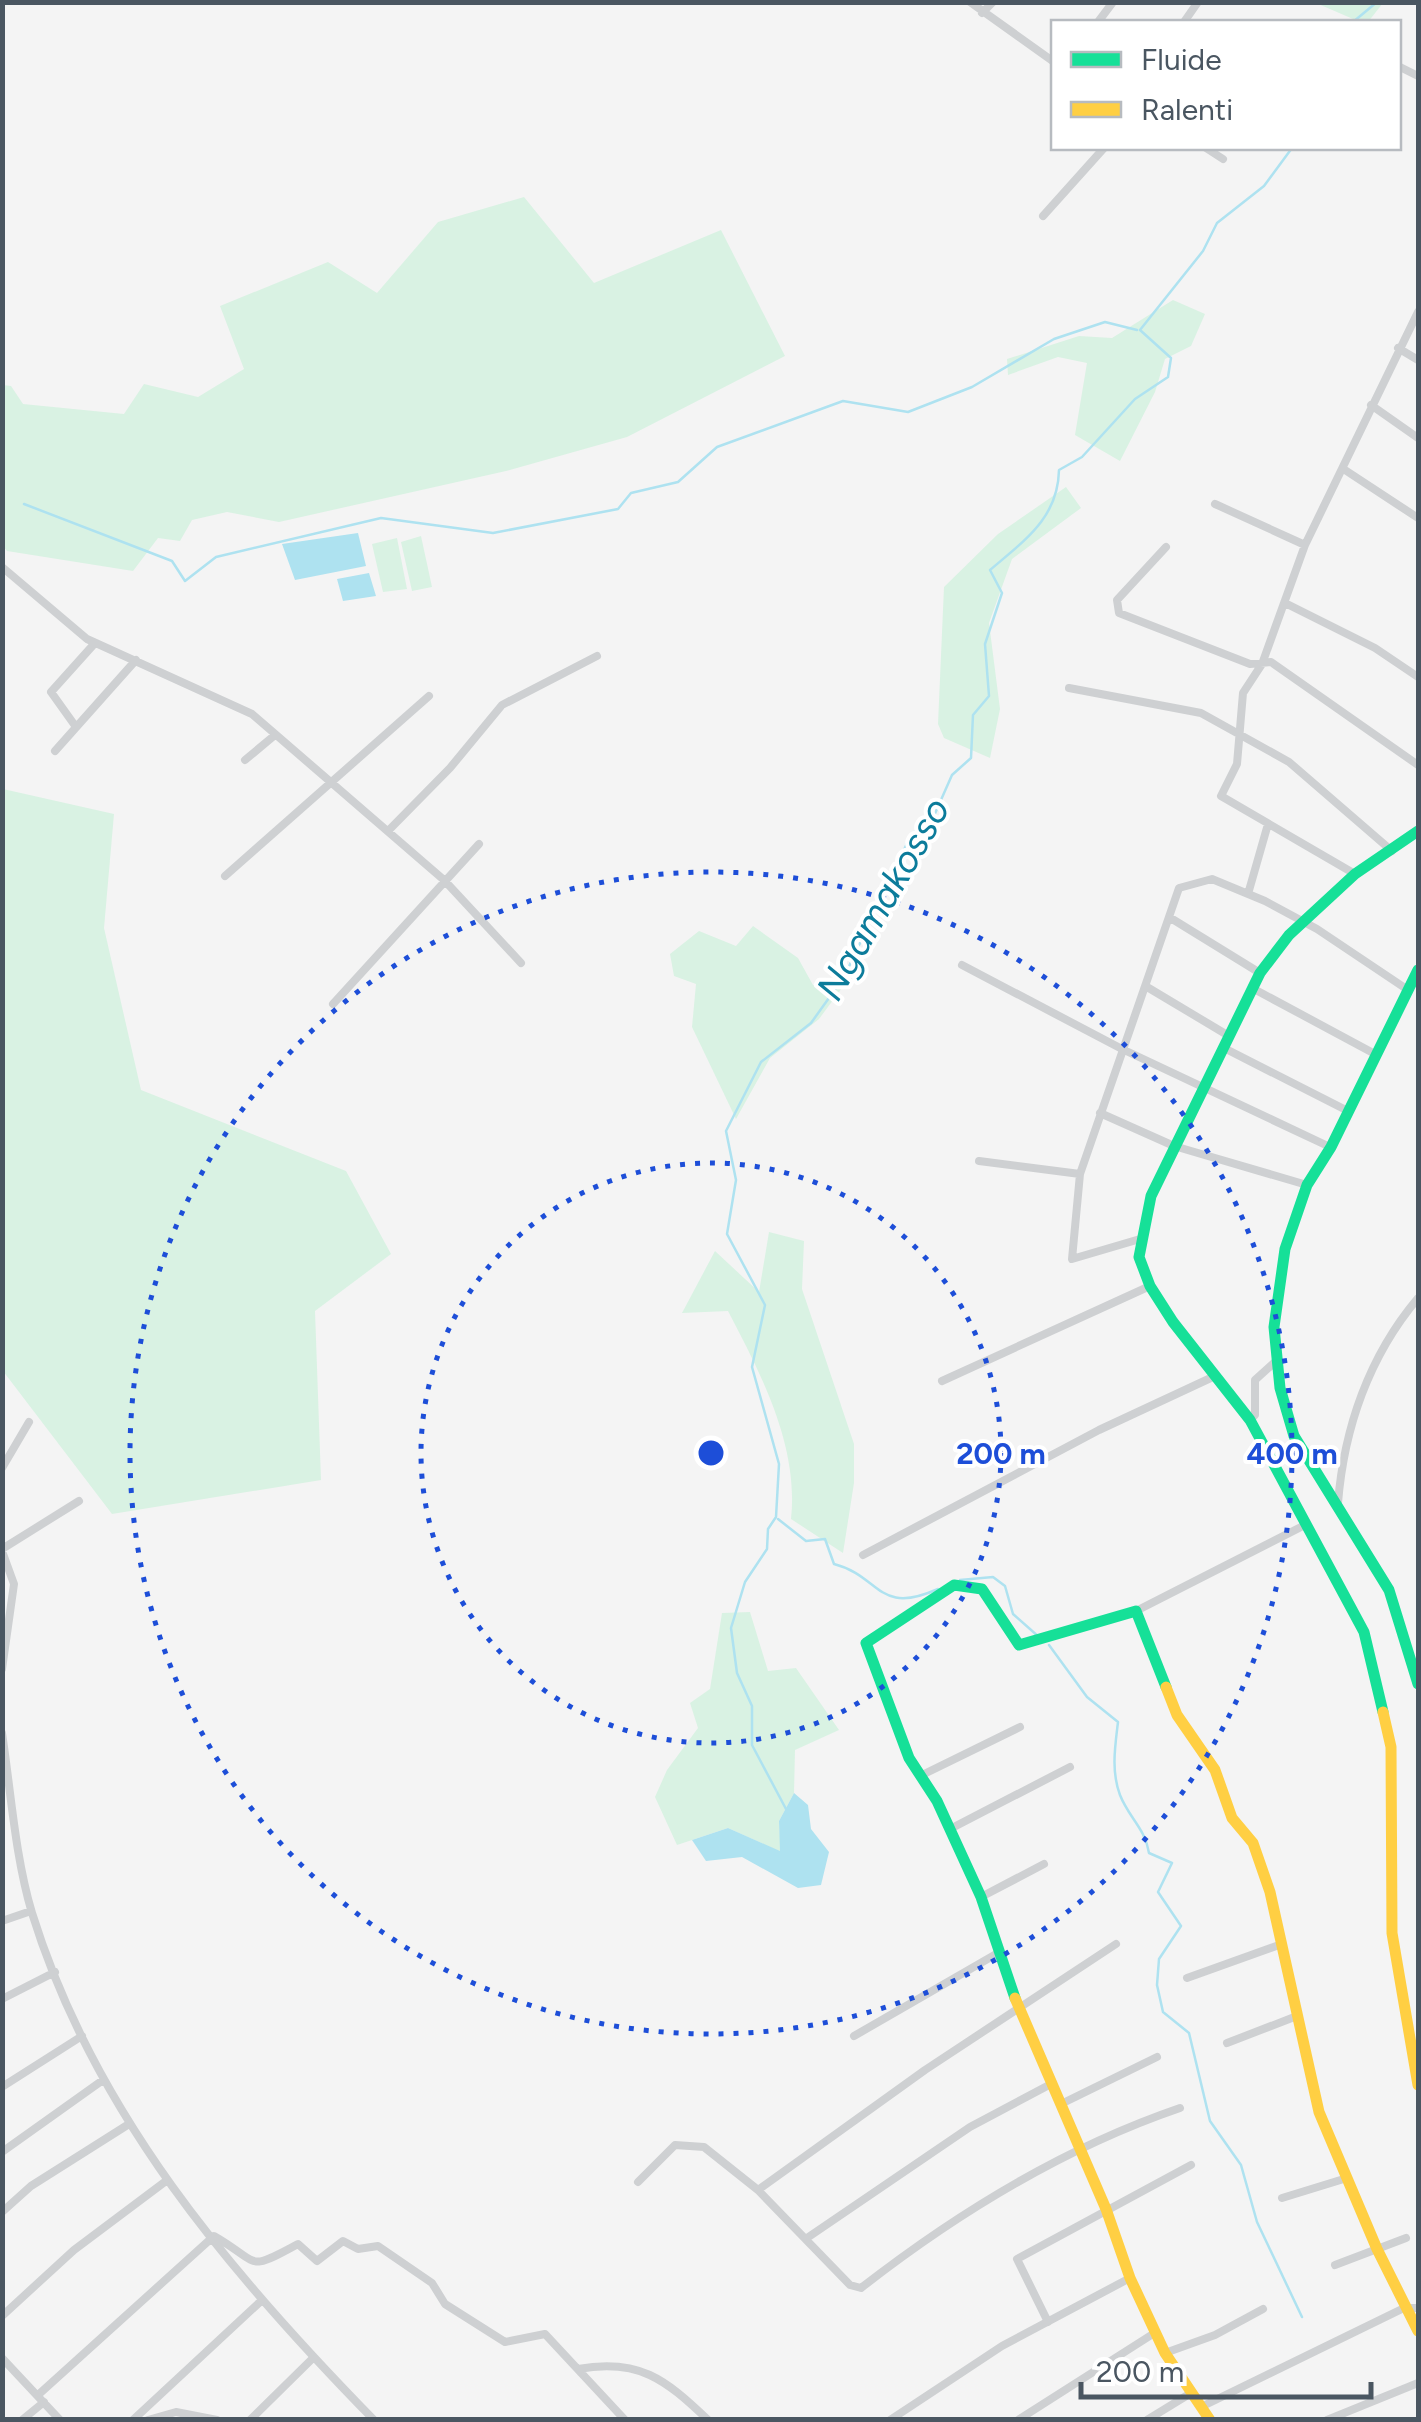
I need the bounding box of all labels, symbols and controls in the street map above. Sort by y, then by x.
legend [1051,20,1401,150]
text: Fluide [1141,41,1222,78]
text: Ralenti [1141,91,1233,128]
water label: Ngamakosso [806,789,960,1009]
centre of rings [693,1435,729,1471]
text: 200 m [956,1435,1046,1472]
text: 400 m [1246,1435,1338,1472]
scale bar [1081,2337,1371,2399]
text: 200 m [1096,2353,1184,2390]

